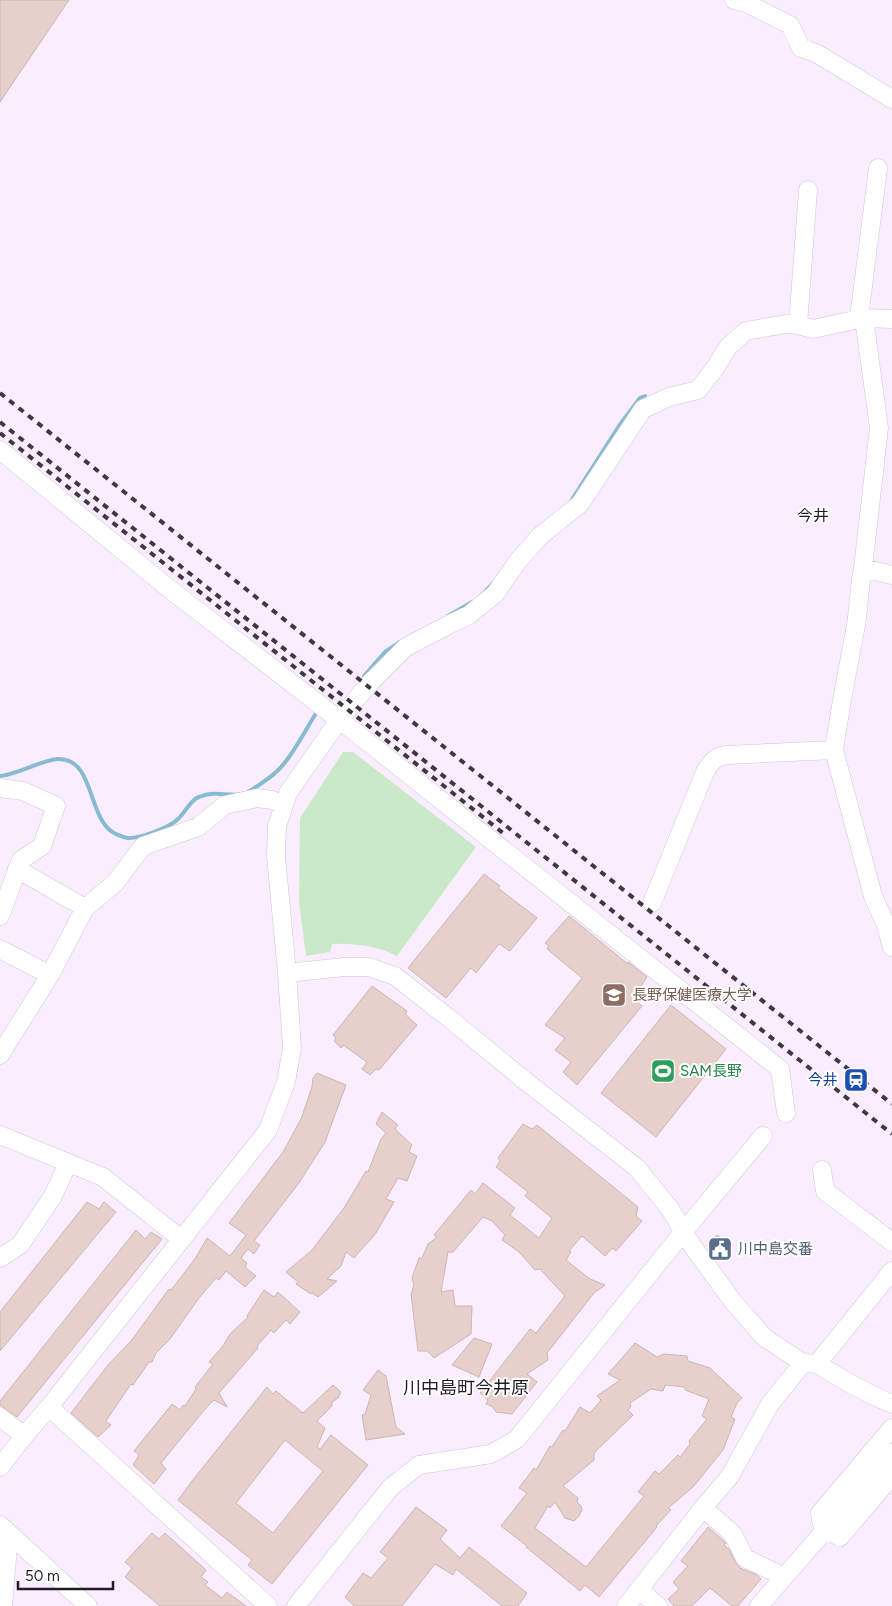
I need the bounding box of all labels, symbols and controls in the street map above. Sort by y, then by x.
district label: 今井 [797,506,829,525]
school or university icon: 長野保健医療大学 [601,982,627,1008]
place label: 長野保健医療大学 [632,986,752,1004]
sports icon: SAM長野 [650,1058,676,1084]
place label: SAM長野 [680,1062,742,1080]
station icon: 今井 [843,1067,869,1093]
place label: 今井 [808,1071,838,1089]
public building icon: 川中島交番 [707,1236,733,1262]
place label: 川中島交番 [738,1240,813,1258]
district label: 川中島町今井原 [403,1377,529,1399]
scale bar [18,1558,112,1590]
text: 50 m [25,1567,60,1585]

